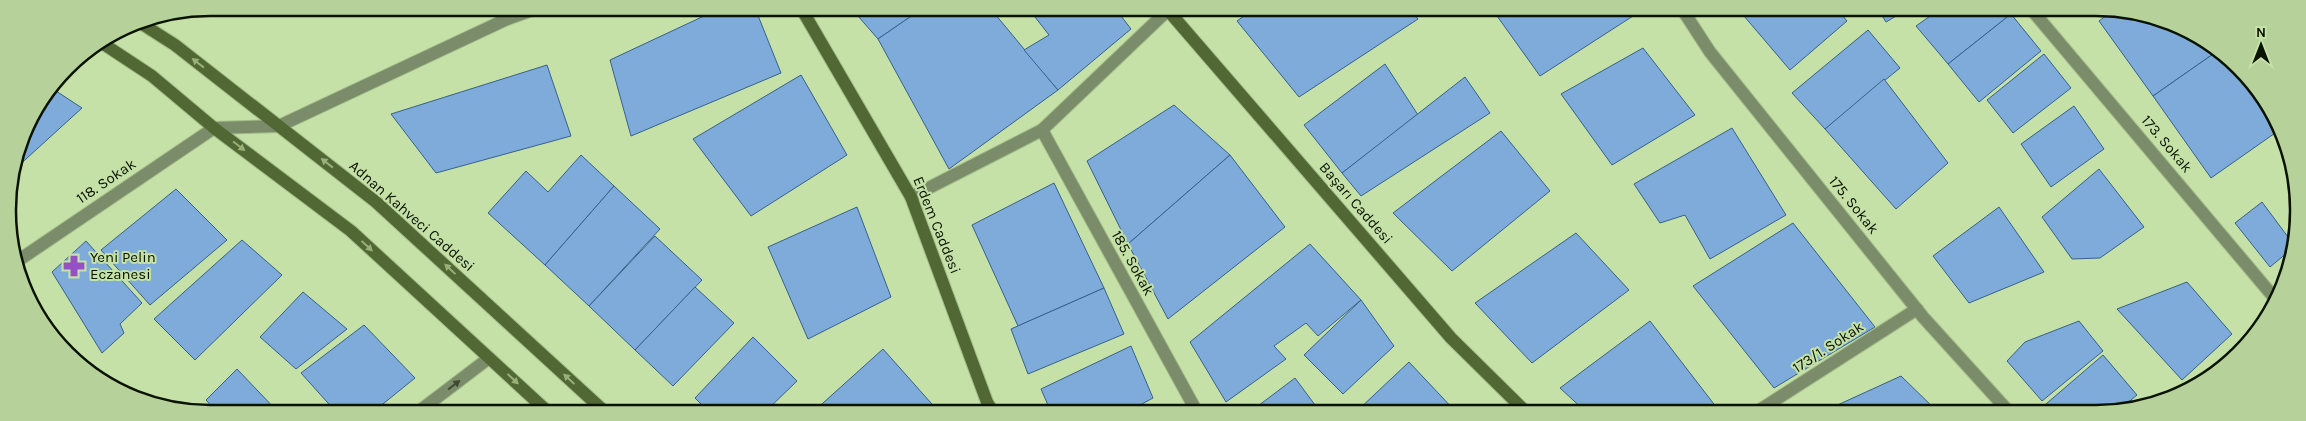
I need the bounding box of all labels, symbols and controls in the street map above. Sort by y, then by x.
north arrow [2236,20,2286,70]
text: N [2256,24,2266,41]
one-way arrow [192,58,205,69]
street label: 173. Sokak [2138,112,2196,176]
one-way arrow [232,141,245,152]
street label: 118. Sokak [73,155,139,207]
street label: Adnan Kahveci Caddesi [346,157,478,275]
one-way arrow [320,158,334,168]
street label: Başarı Caddesi [1316,158,1396,248]
street label: 175. Sokak [1825,172,1883,238]
street label: Erdem Caddesi [909,174,965,276]
street label: 185. Sokak [1108,227,1158,299]
one-way arrow [361,240,373,252]
place label: Yeni Pelin Eczanesi [90,248,156,283]
pharmacy icon: Yeni Pelin Eczanesi [61,253,87,279]
one-way arrow [444,263,456,275]
street label: 173/1. Sokak [1789,317,1867,377]
one-way arrow [506,373,518,385]
one-way arrow [564,373,576,385]
one-way arrow [447,380,461,390]

